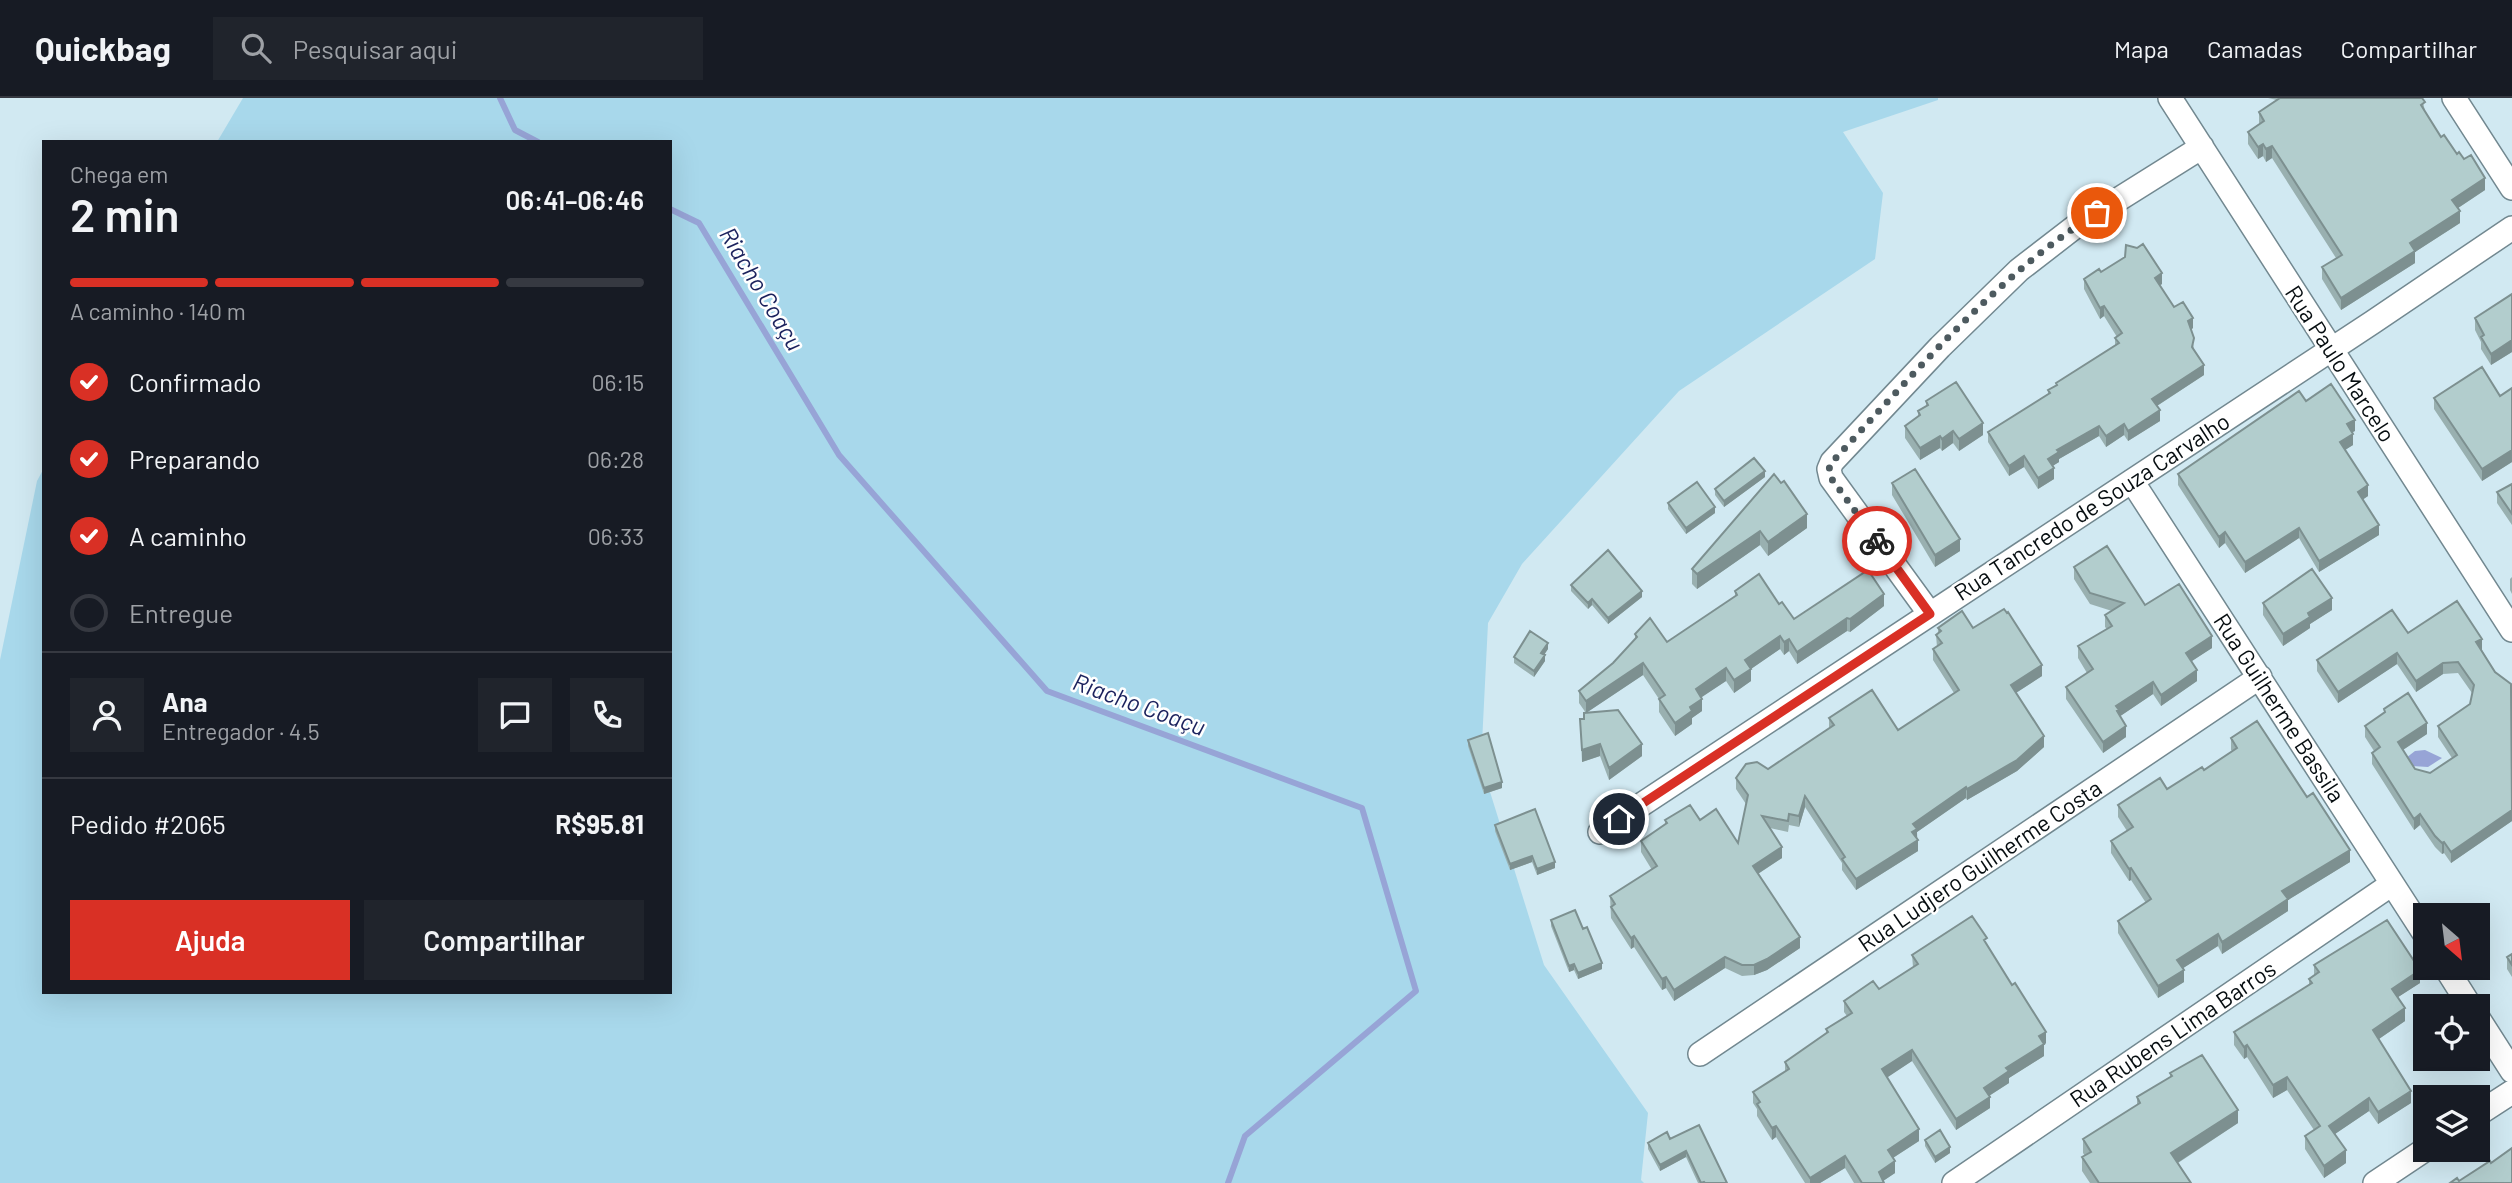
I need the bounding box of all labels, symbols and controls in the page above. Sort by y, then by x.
search box [213,17,703,80]
text: Quickbag [35,28,171,68]
icon: search [237,29,275,67]
text: Pesquisar aqui [293,33,457,64]
text: Mapa [2114,34,2169,63]
text: Camadas [2207,34,2303,63]
text: Compartilhar [2341,34,2477,63]
text: Chega em [70,160,168,188]
pin [2067,183,2127,243]
text: 06:41–06:46 [505,184,644,215]
text: 2 min [70,186,179,241]
icon: bag [2078,194,2116,232]
water label: Riacho Coaçu [714,221,810,355]
street label: Rua Paulo Marcelo [2280,280,2402,447]
text: A caminho · 140 m [70,297,246,325]
icon: check [70,363,108,401]
text: Confirmado [129,366,261,397]
text: 06:15 [591,368,644,396]
street label: Rua Tancredo de Souza Carvalho [1948,406,2235,606]
icon: check [70,440,108,478]
text: Preparando [129,443,260,474]
text: 06:28 [587,445,644,473]
courier [1842,506,1912,576]
icon: check [70,517,108,555]
text: A caminho [129,520,247,551]
text: 06:33 [588,522,644,550]
icon: bike [1858,522,1896,560]
text: Entregue [129,597,233,628]
street label: Rua Guilherme Bassila [2208,608,2351,807]
water label: Riacho Coaçu [1069,666,1210,741]
button: person [70,678,144,752]
button: chat [478,678,552,752]
button: phone [570,678,644,752]
text: Ana [162,686,207,717]
text: Entregador · 4.5 [162,717,320,745]
street label: Rua Ludjero Guilherme Costa [1852,773,2107,957]
pin [1589,789,1649,849]
icon: home [1600,800,1638,838]
text: Pedido #2065 [70,808,226,839]
text: R$95.81 [555,808,644,839]
button: Ajuda [70,900,350,980]
button: Compartilhar [364,900,644,980]
north arrow [2413,903,2490,980]
map controls [2413,903,2490,1162]
street label: Rua Rubens Lima Barros [2064,954,2281,1113]
button: locate [2413,994,2490,1071]
button: layers [2413,1085,2490,1162]

